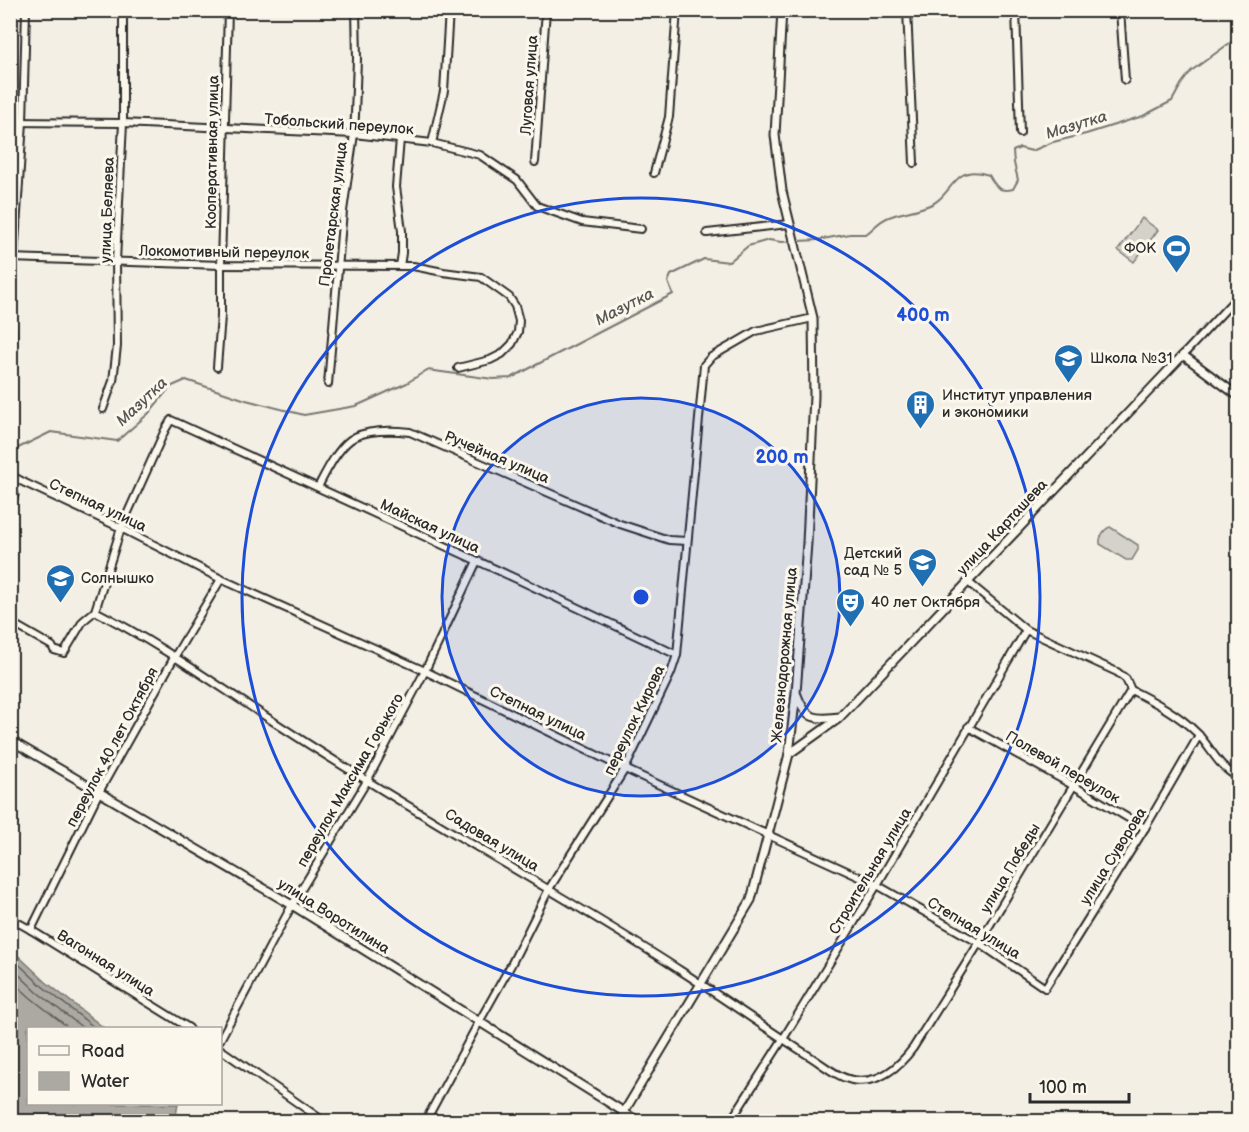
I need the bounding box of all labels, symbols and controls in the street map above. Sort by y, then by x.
street label: Луговая улица [516,34,542,137]
street label: Кооперативная улица [202,75,223,229]
water label: Мазутка [1043,107,1110,144]
street label: Тобольский переулок [264,110,414,139]
street label: Пролетарская улица [315,140,352,288]
street label: улица Беляева [96,156,119,263]
sports icon: ФОК [1161,232,1193,274]
place label: ФОК [1124,239,1156,258]
street label: Локомотивный переулок [138,241,309,263]
water label: Мазутка [592,284,657,330]
text: 400 m [896,305,950,326]
school or university icon: Школа №31 [1053,342,1085,384]
place label: Школа №31 [1090,349,1172,368]
water label: Мазутка [112,374,172,431]
place label: Институт управления и экономики [942,386,1092,422]
building icon: Институт управления и экономики [905,388,937,430]
street label: Ручейная улица [441,427,552,488]
text: 200 m [755,447,809,468]
street label: Степная улица [46,475,150,536]
street label: улица Карташева [953,475,1052,579]
street label: Майская улица [377,495,483,558]
place label: Детский сад № 5 [844,544,902,580]
school or university icon: Детский сад № 5 [907,546,939,588]
school or university icon: Солнышко [44,562,76,604]
street label: Железнодорожная улица [767,566,802,744]
place label: Солнышко [81,569,154,588]
theatre icon: 40 лет Октября [834,586,866,628]
centre of rings [631,587,651,607]
place label: 40 лет Октября [871,593,980,612]
street label: переулок Кирова [600,662,669,778]
street label: переулок 40 лет Октября [62,664,163,830]
street label: Степная улица [486,682,589,745]
street label: переулок Максима Горького [293,690,408,871]
street label: Полевой переулок [1002,727,1123,808]
street label: Строительная улица [825,804,916,938]
street label: улица Суворова [1076,804,1151,908]
street label: Садовая улица [441,805,542,876]
street label: улица Победы [976,820,1045,916]
street label: улица Воротилина [274,874,393,959]
street label: Степная улица [924,893,1024,964]
street label: Вагонная улица [53,926,158,1001]
legend [27,1027,222,1105]
text: Road [81,1041,125,1062]
scale bar [1030,1066,1129,1104]
text: Water [81,1071,129,1092]
text: 100 m [1039,1077,1087,1098]

